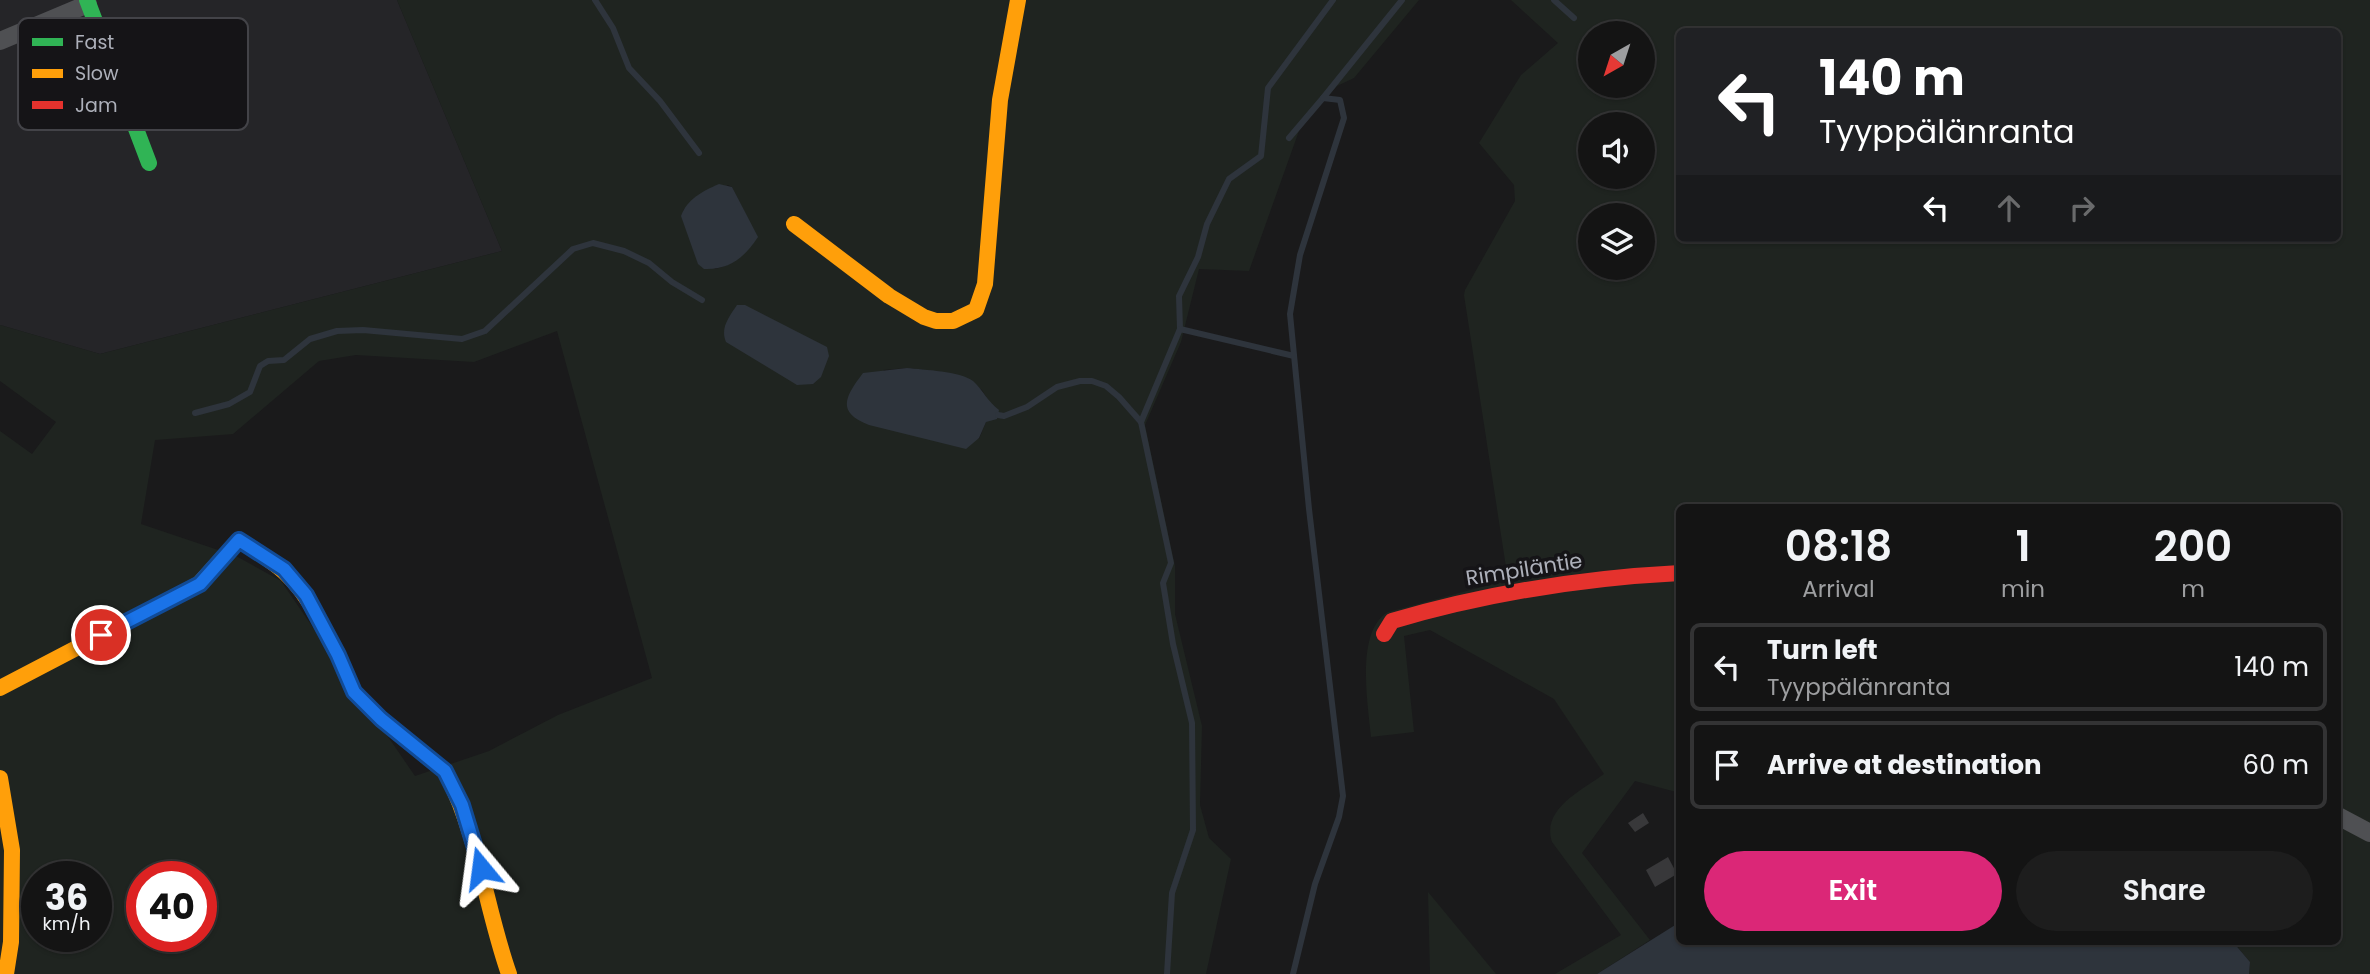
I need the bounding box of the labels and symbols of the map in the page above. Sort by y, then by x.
legend [18,18,248,130]
north arrow [1578,21,1656,98]
text: Fast [75,29,114,56]
text: Slow [75,60,119,87]
text: Jam [75,92,117,119]
street label: Rimpiläntie [1464,545,1584,593]
pin [71,605,131,665]
position arrow [444,831,518,905]
speed limit sign: 40 [126,861,217,952]

